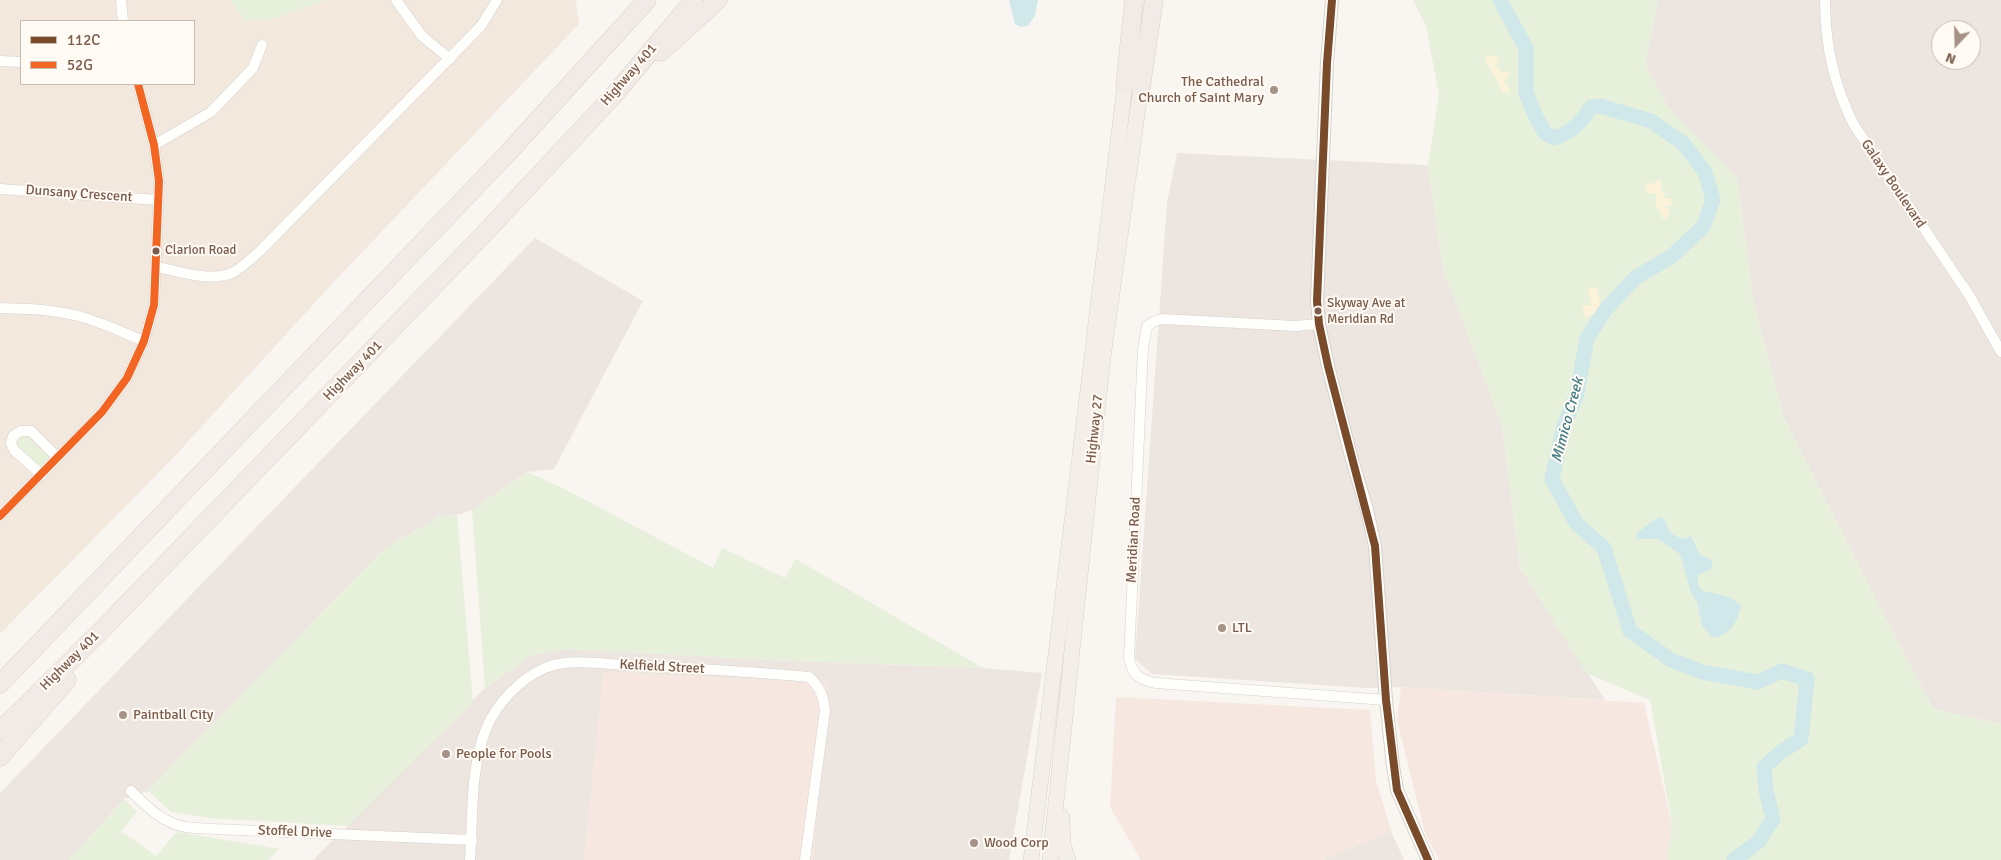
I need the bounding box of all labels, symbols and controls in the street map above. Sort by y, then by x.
legend [20,20,195,85]
north arrow [1931,20,1981,70]
text: 112C [67,31,100,49]
street label: Highway 401 [597,40,661,110]
text: N [1943,49,1958,68]
text: 52G [67,56,93,74]
place label: The Cathedral Church of Saint Mary [1138,74,1264,106]
marker: The Cathedral Church of Saint Mary [1268,84,1280,96]
street label: Galaxy Boulevard [1857,136,1929,232]
street label: Dunsany Crescent [25,182,133,206]
place label: Clarion Road [165,243,236,259]
marker: Clarion Road [151,246,161,256]
place label: Skyway Ave at Meridian Rd [1327,296,1405,327]
marker: Skyway Ave at Meridian Rd [1313,306,1323,316]
street label: Highway 401 [320,337,386,405]
water label: Mimico Creek [1548,376,1588,464]
street label: Highway 27 [1083,393,1107,465]
street label: Meridian Road [1123,496,1145,584]
place label: LTL [1232,620,1252,636]
marker: LTL [1216,622,1228,634]
street label: Highway 401 [37,628,103,694]
street label: Kelfield Street [619,656,705,678]
place label: Paintball City [133,707,213,723]
marker: Paintball City [117,709,129,721]
place label: People for Pools [456,746,552,762]
marker: People for Pools [440,748,452,760]
street label: Stoffel Drive [258,822,332,842]
place label: Wood Corp [984,835,1049,851]
marker: Wood Corp [968,837,980,849]

